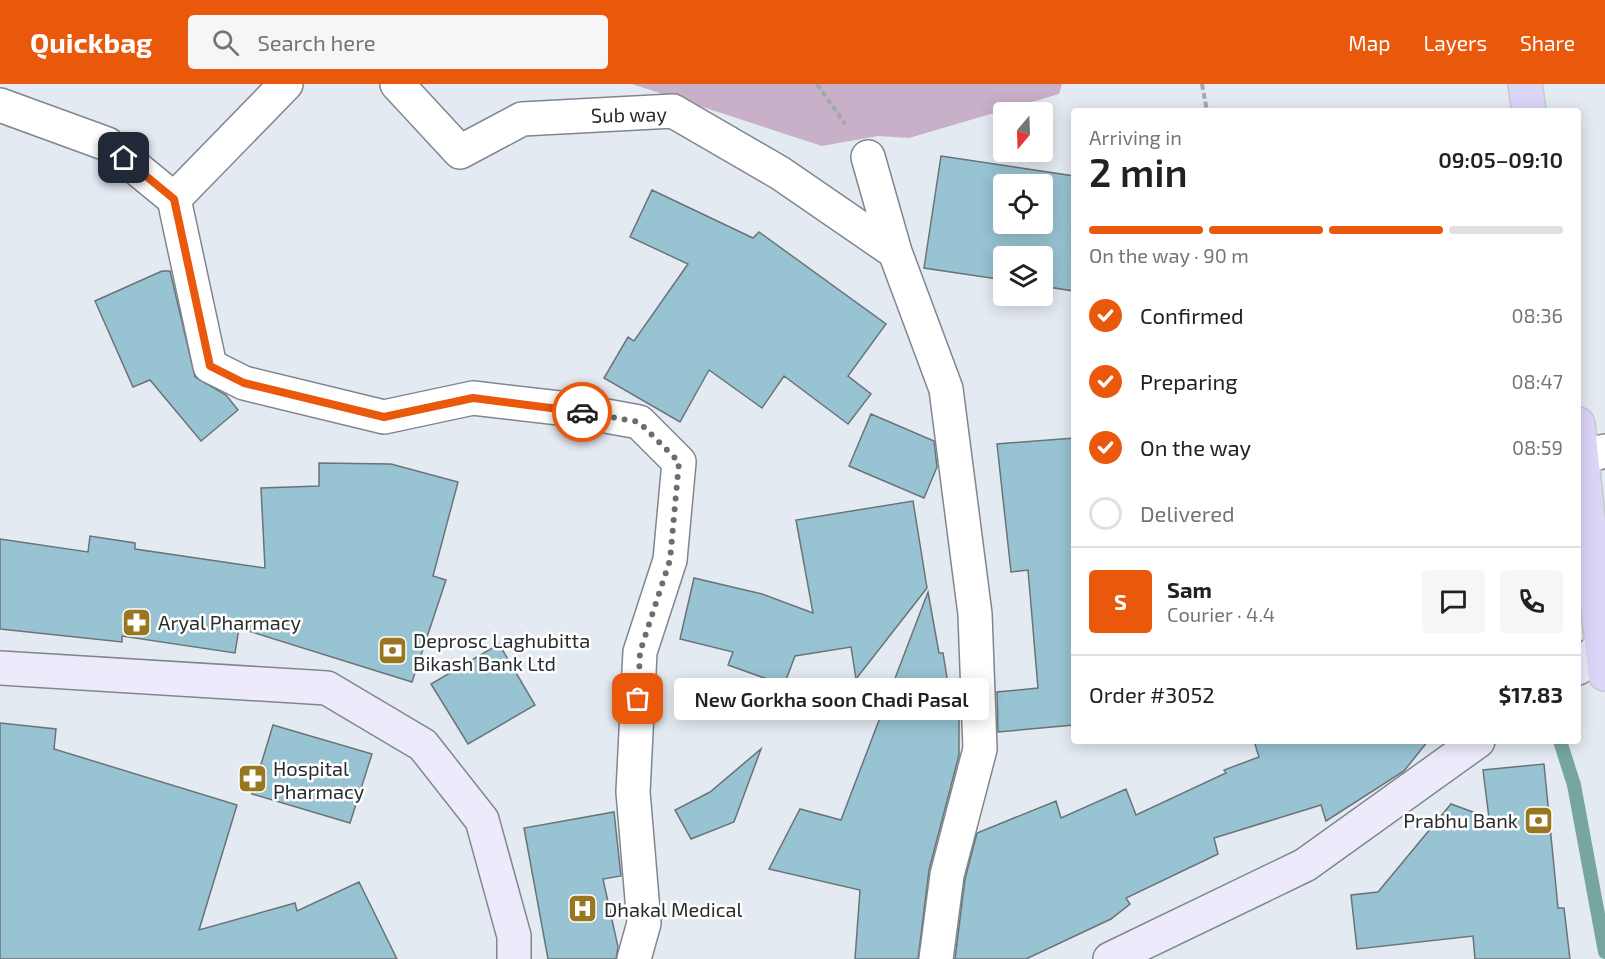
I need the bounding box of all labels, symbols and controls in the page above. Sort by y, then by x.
search box [188,15,608,69]
text: Quickbag [30,25,152,59]
icon: search [209,26,242,59]
text: Search here [257,29,376,55]
text: Map [1348,30,1390,55]
text: Layers [1423,30,1487,55]
text: Share [1520,30,1575,55]
street label: Sub way [591,101,668,127]
north arrow [993,102,1053,162]
map controls [993,102,1053,306]
text: Arriving in [1089,125,1182,149]
pin [98,132,149,183]
icon: home [107,141,140,174]
text: 09:05–09:10 [1438,146,1563,172]
text: 2 min [1089,148,1188,195]
button: locate [993,174,1053,234]
text: On the way · 90 m [1089,243,1249,267]
button: layers [993,246,1053,306]
icon: check [1089,299,1122,332]
text: Confirmed [1140,302,1244,328]
text: 08:36 [1512,303,1563,327]
icon: check [1089,365,1122,398]
text: Preparing [1140,368,1238,394]
text: 08:47 [1512,369,1563,393]
courier [552,382,612,442]
icon: car [566,396,599,429]
icon: check [1089,431,1122,464]
text: On the way [1140,434,1251,460]
text: 08:59 [1512,435,1563,459]
text: Delivered [1140,500,1235,526]
button: chat [1422,570,1485,633]
button: phone [1500,570,1563,633]
text: Sam [1167,576,1212,602]
text: S [1114,588,1127,614]
text: Courier · 4.4 [1167,602,1275,626]
pharmacy icon: Aryal Pharmacy [121,606,153,638]
place label: Aryal Pharmacy [158,610,302,634]
place label: Deprosc Laghubitta Bikash Bank Ltd [413,628,590,675]
bank icon: Deprosc Laghubitta Bikash Bank Ltd [376,635,408,667]
pin [612,673,663,724]
callout: New Gorkha soon Chadi Pasal [674,678,989,720]
text: Order #3052 [1089,681,1215,707]
text: $17.83 [1498,681,1563,707]
icon: bag [621,682,654,715]
text: New Gorkha soon Chadi Pasal [694,687,969,711]
place label: Hospital Pharmacy [273,756,365,803]
pharmacy icon: Hospital Pharmacy [236,763,268,795]
bank icon: Prabhu Bank [1523,804,1555,836]
place label: Prabhu Bank [1403,808,1518,832]
hospital icon: Dhakal Medical [567,893,599,925]
place label: Dhakal Medical [604,897,742,921]

